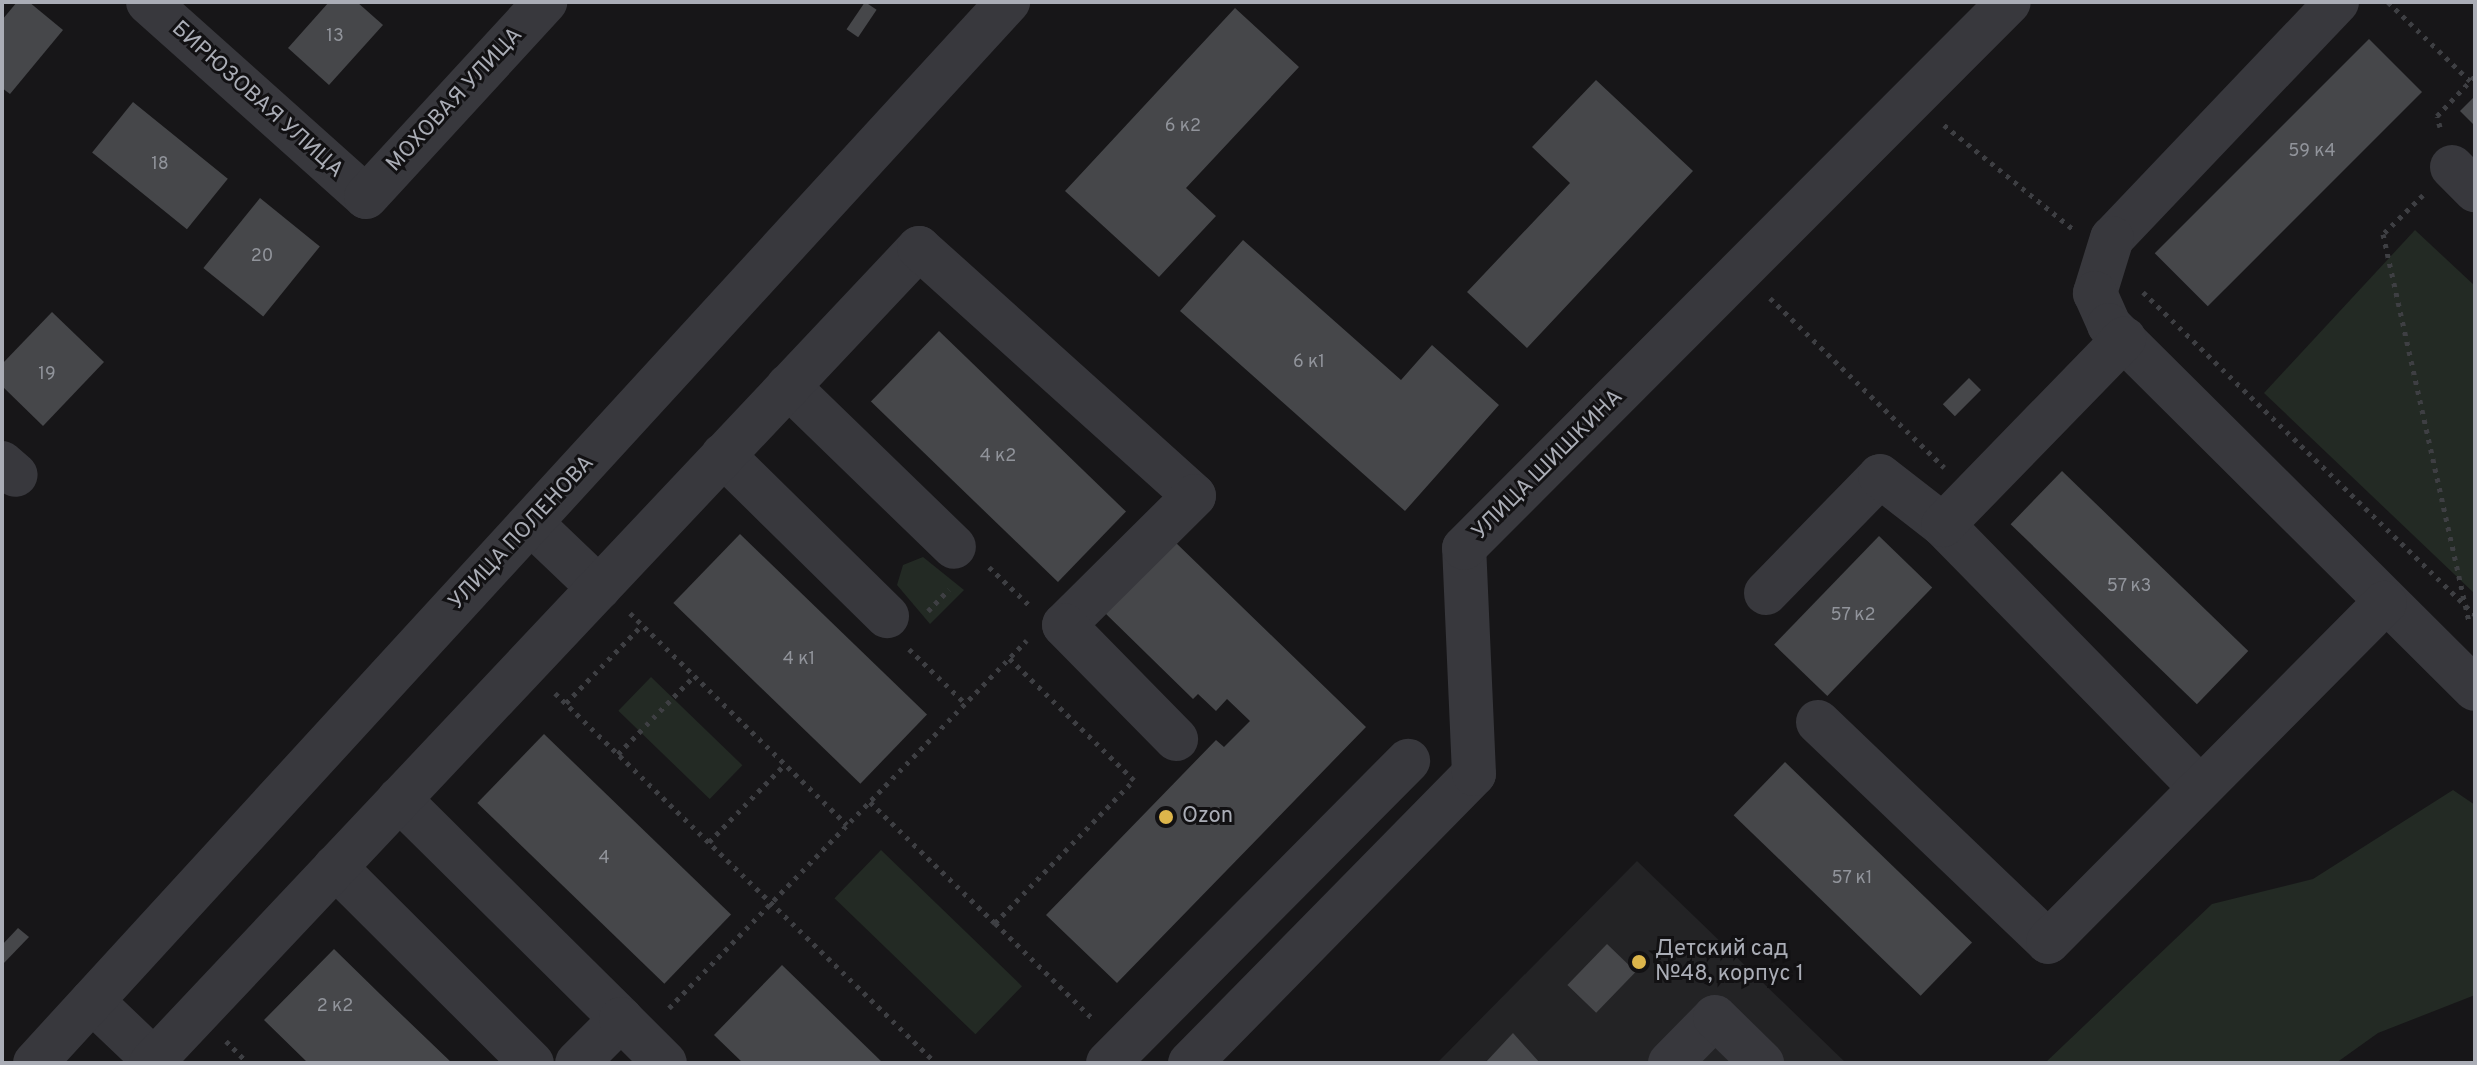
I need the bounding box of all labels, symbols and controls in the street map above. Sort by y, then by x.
street label: БИРЮЗОВАЯ УЛИЦА [166,16,348,184]
street label: МОХОВАЯ УЛИЦА [381,22,529,178]
house number: 13 [326,26,344,48]
house number: 6 к2 [1165,116,1201,138]
house number: 59 к4 [2288,141,2336,163]
house number: 18 [151,154,169,176]
house number: 20 [251,246,273,268]
house number: 6 к1 [1293,352,1325,374]
house number: 19 [38,364,56,386]
street label: УЛИЦА ШИШКИНА [1467,384,1629,546]
house number: 4 к2 [980,446,1016,468]
street label: УЛИЦА ПОЛЕНОВА [443,450,601,616]
house number: 57 к3 [2106,576,2152,598]
house number: 57 к2 [1830,605,1876,627]
house number: 4 к1 [783,649,815,671]
place label: Ozon [1182,804,1233,830]
marker: Ozon [1157,808,1175,826]
house number: 4 [598,848,610,870]
house number: 57 к1 [1831,868,1873,890]
place label: Детский сад №48, корпус 1 [1655,936,1804,988]
marker: Детский сад №48, корпус 1 [1630,953,1648,971]
house number: 2 к2 [317,996,353,1018]

